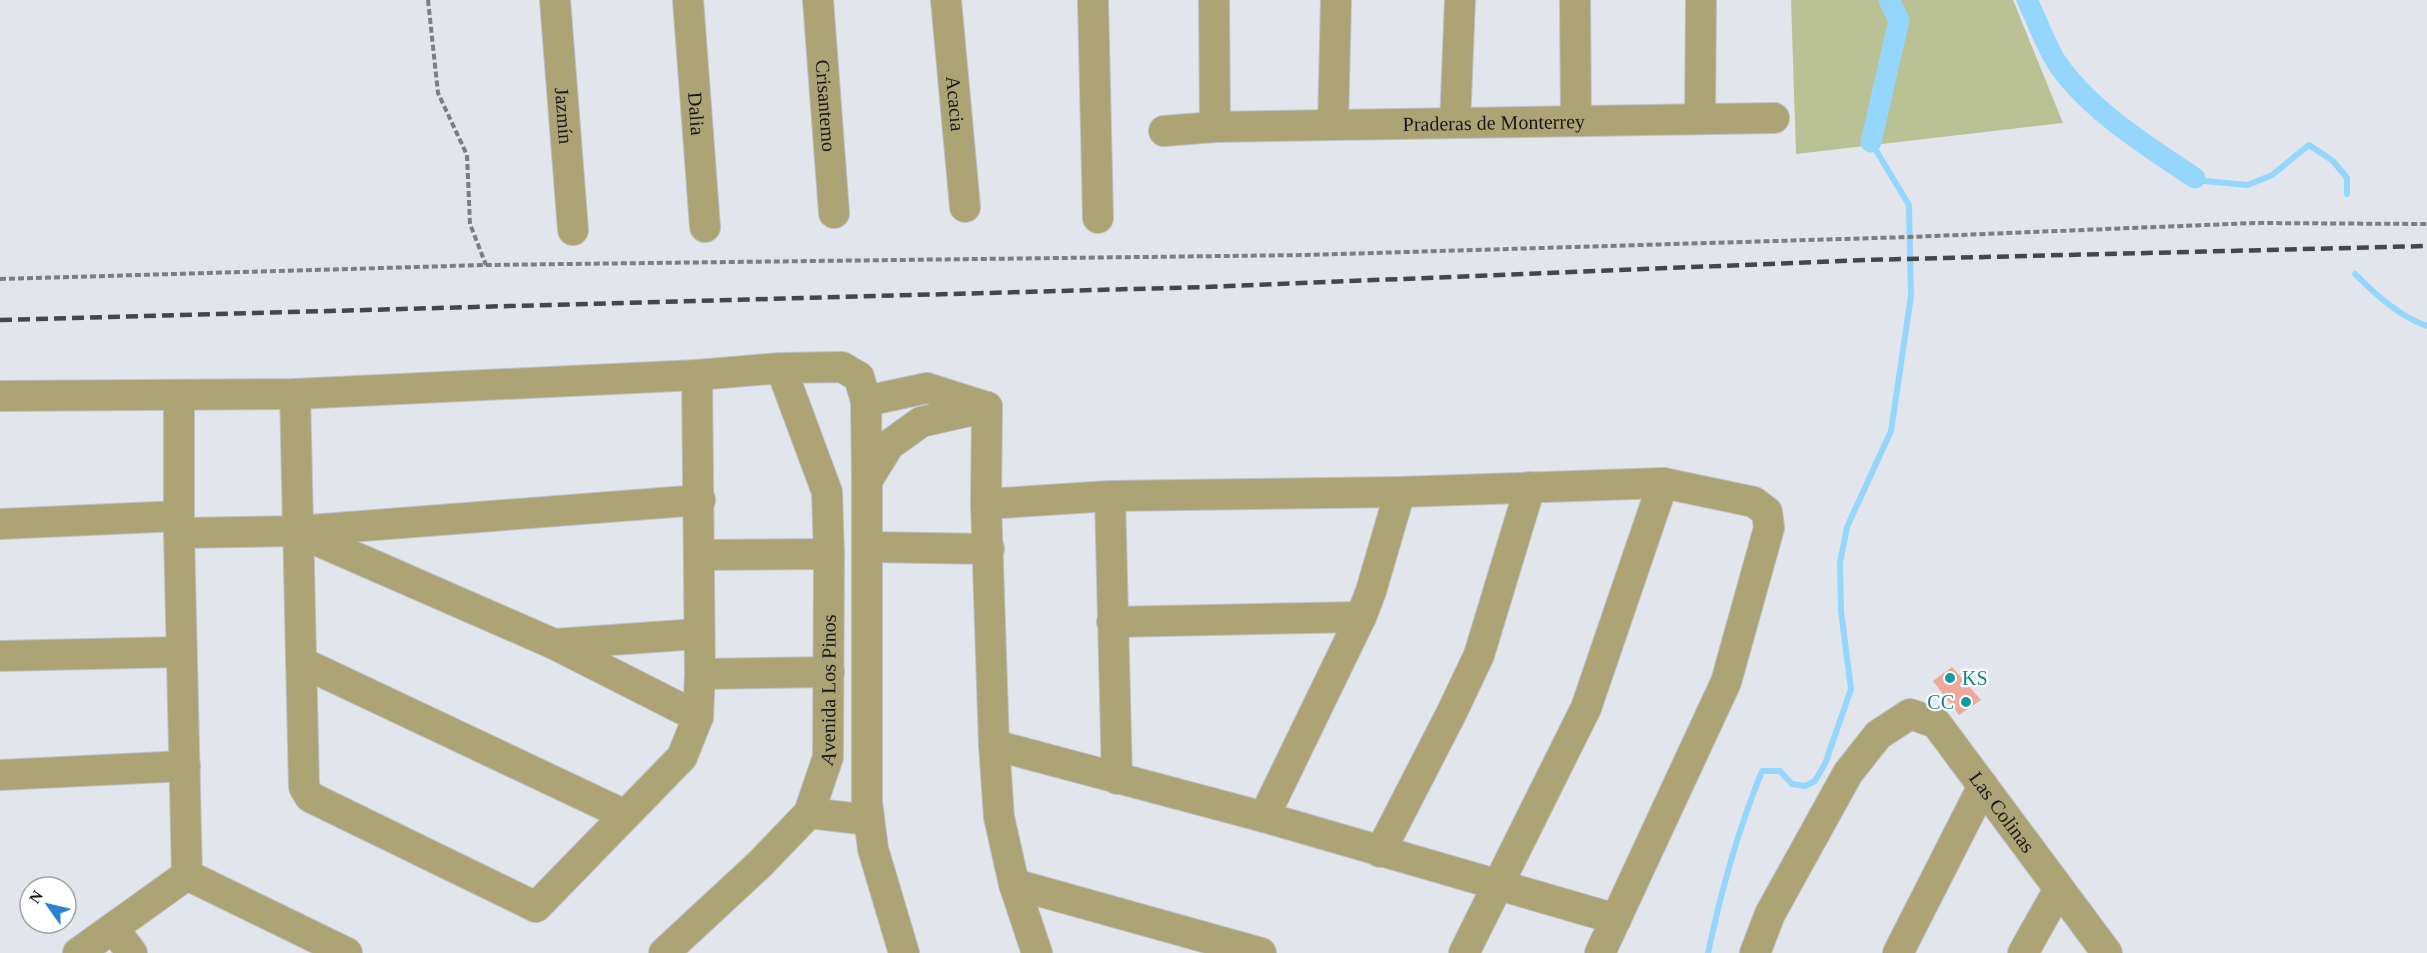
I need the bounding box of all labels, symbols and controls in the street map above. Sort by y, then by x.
street label: Crisantemo [812,59,840,153]
street label: Acacia [942,75,969,132]
street label: Jazmín [551,87,577,145]
street label: Dalia [684,91,709,136]
street label: Praderas de Monterrey [1402,110,1585,135]
street label: Avenida Los Pinos [815,614,841,768]
place label: KS [1962,667,1988,689]
marker: KS [1943,671,1957,685]
place label: CC [1927,691,1954,713]
marker: CC [1959,695,1973,709]
street label: Las Colinas [1965,767,2039,857]
north arrow [18,875,78,935]
text: N [26,887,47,906]

